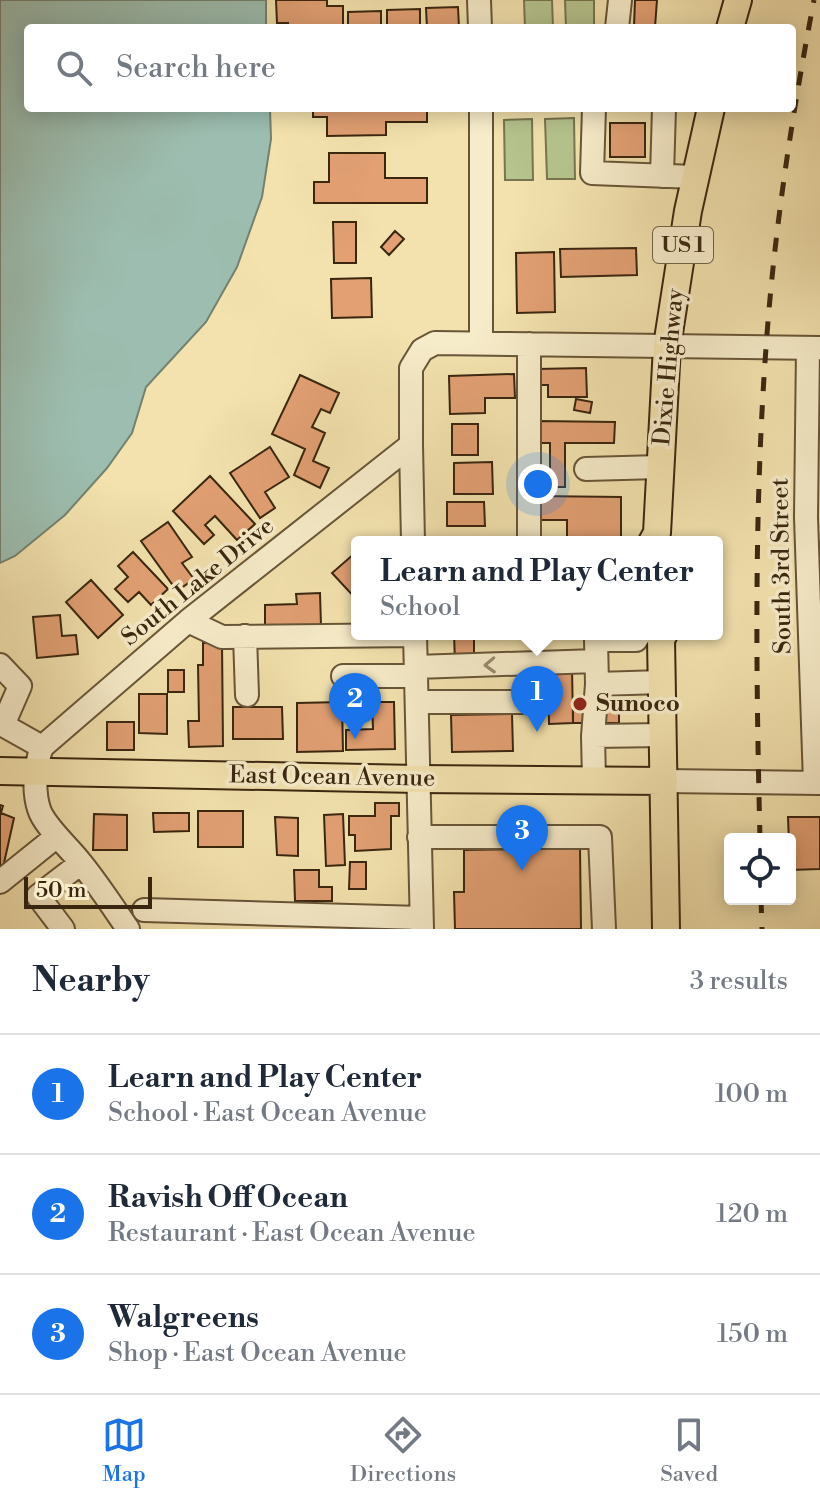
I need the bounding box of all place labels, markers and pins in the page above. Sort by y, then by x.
pin: 1 [511,666,563,732]
pin: 2 [329,673,381,739]
place label: Sunoco [596,689,680,719]
marker: Sunoco [571,695,589,713]
pin: 3 [496,805,548,871]

